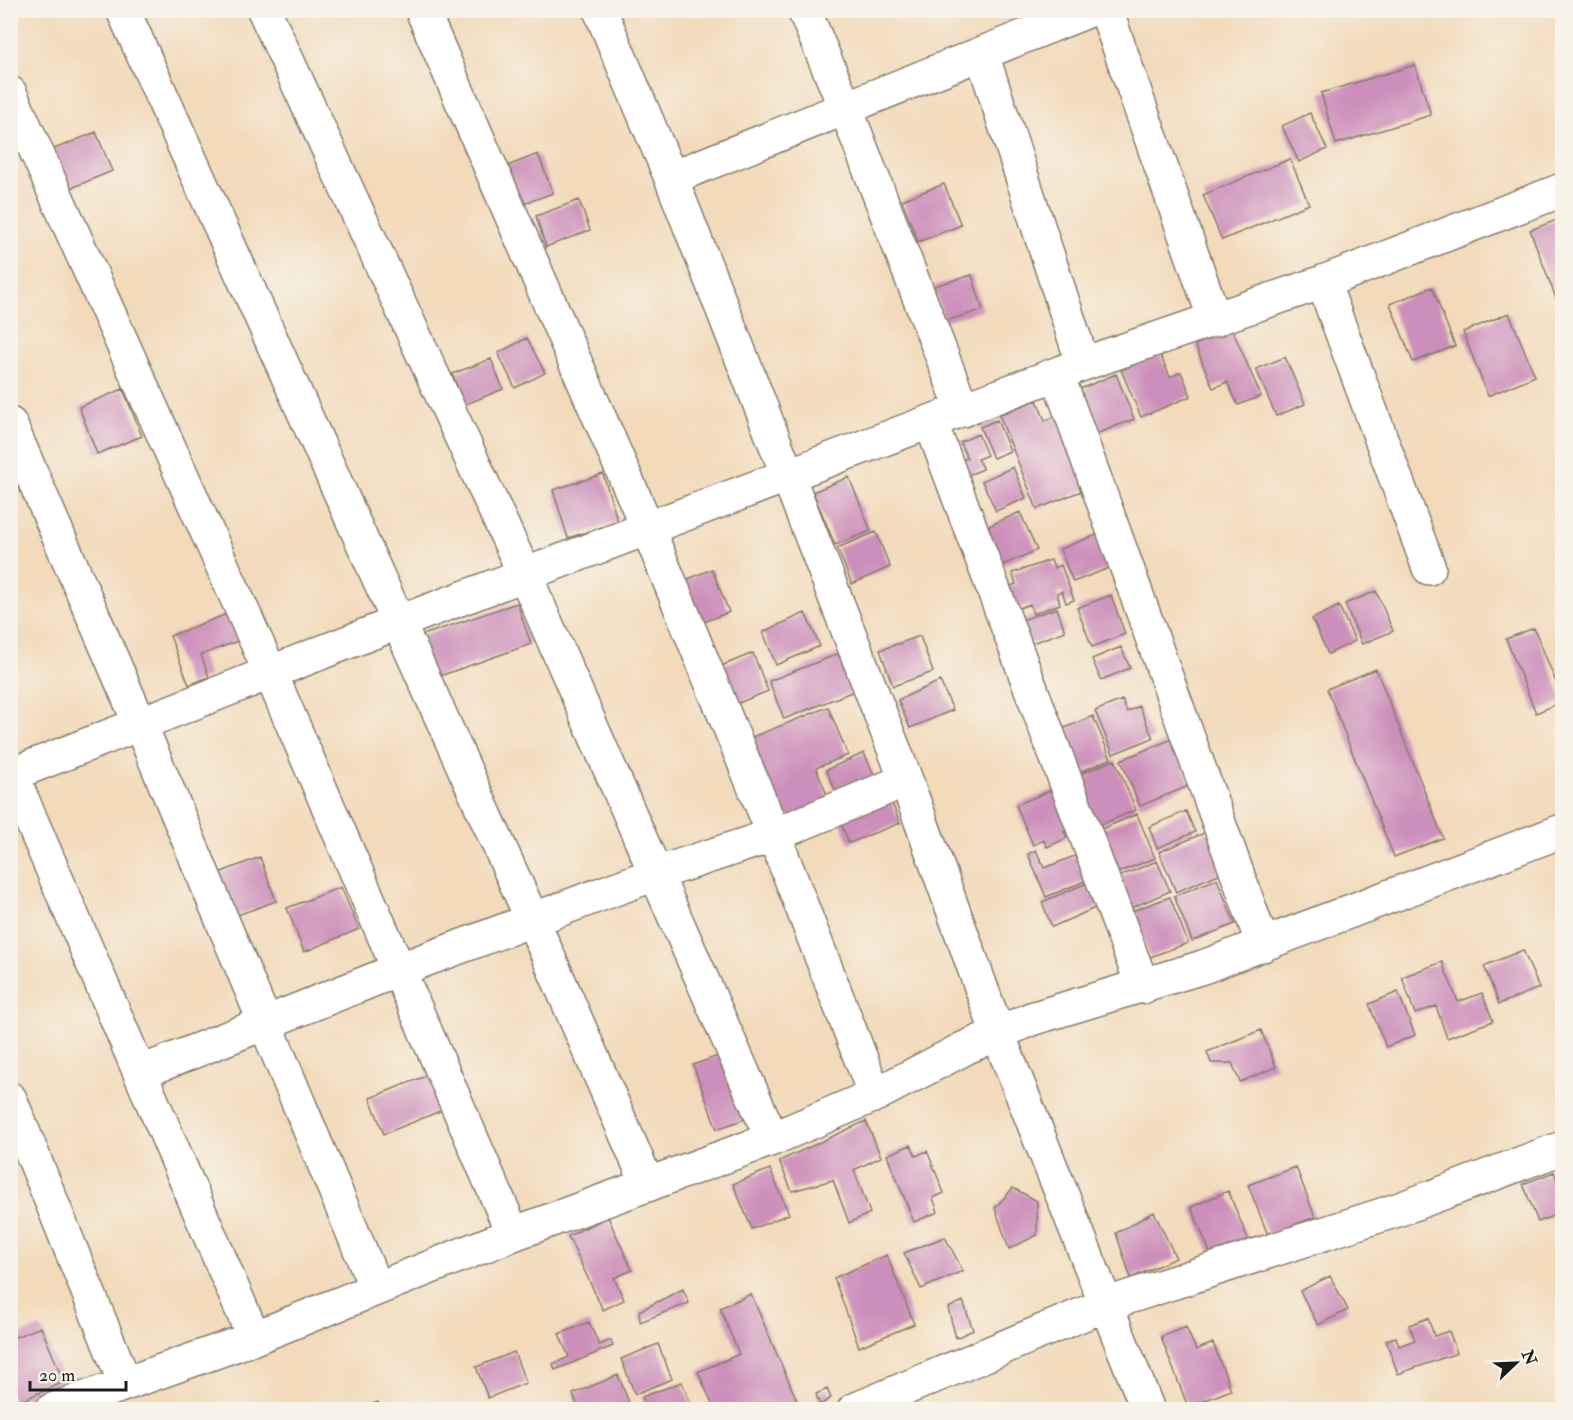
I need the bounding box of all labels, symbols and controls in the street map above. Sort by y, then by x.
north arrow [1486,1333,1546,1393]
text: N [1516,1346,1541,1369]
scale bar [30,1354,126,1392]
text: 20 m [39,1364,75,1387]

